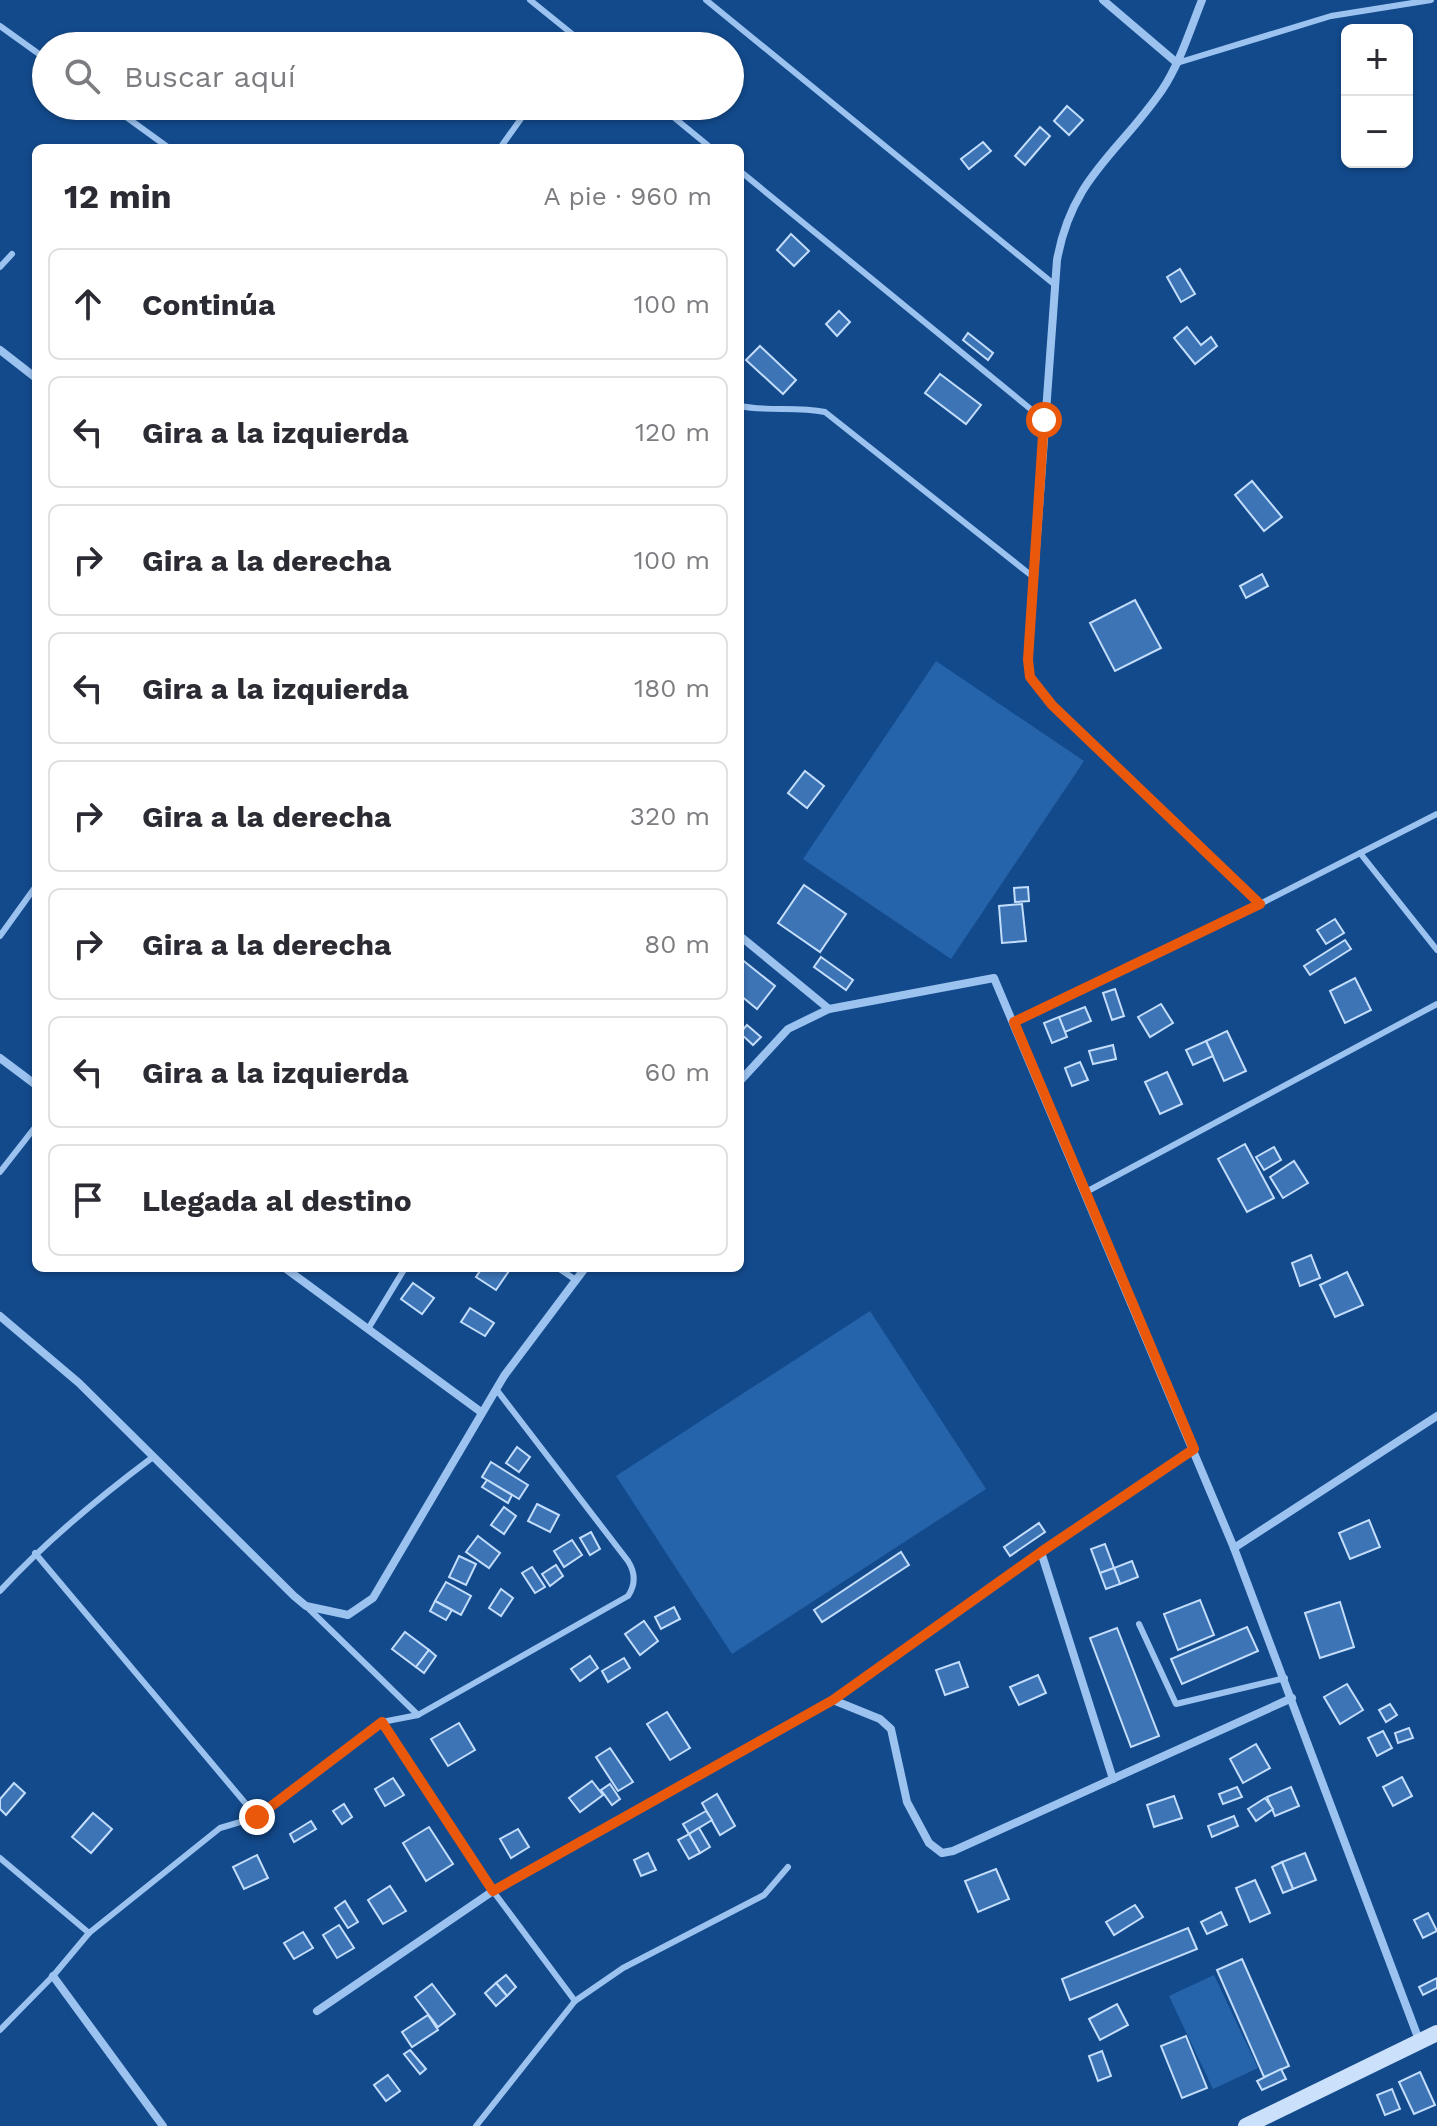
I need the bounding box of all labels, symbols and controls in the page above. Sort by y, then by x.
map controls [1341,24,1413,168]
button: + [1341,24,1413,96]
search box [32,32,744,120]
icon: search [60,54,104,98]
text: Buscar aquí [124,59,296,94]
button: − [1341,96,1413,168]
text: 12 min [64,176,172,216]
text: A pie · 960 m [544,181,712,211]
icon: ahead [66,282,110,326]
text: Continúa [142,287,275,322]
text: 100 m [634,289,710,319]
route start [1026,402,1062,438]
icon: left [66,410,110,454]
text: Gira a la izquierda [142,415,409,450]
text: 120 m [635,417,710,447]
icon: right [66,538,110,582]
text: Gira a la derecha [142,543,391,578]
text: 100 m [634,545,710,575]
icon: left [66,666,110,710]
text: Gira a la izquierda [142,671,409,706]
text: 180 m [634,673,710,703]
icon: right [66,794,110,838]
text: Gira a la derecha [142,799,391,834]
text: 320 m [630,801,710,831]
icon: right [66,922,110,966]
text: Gira a la derecha [142,927,391,962]
text: 80 m [644,929,710,959]
icon: left [66,1050,110,1094]
text: Gira a la izquierda [142,1055,409,1090]
text: 60 m [644,1057,710,1087]
icon: arrive [66,1178,110,1222]
text: Llegada al destino [142,1183,412,1218]
route end [239,1799,275,1835]

